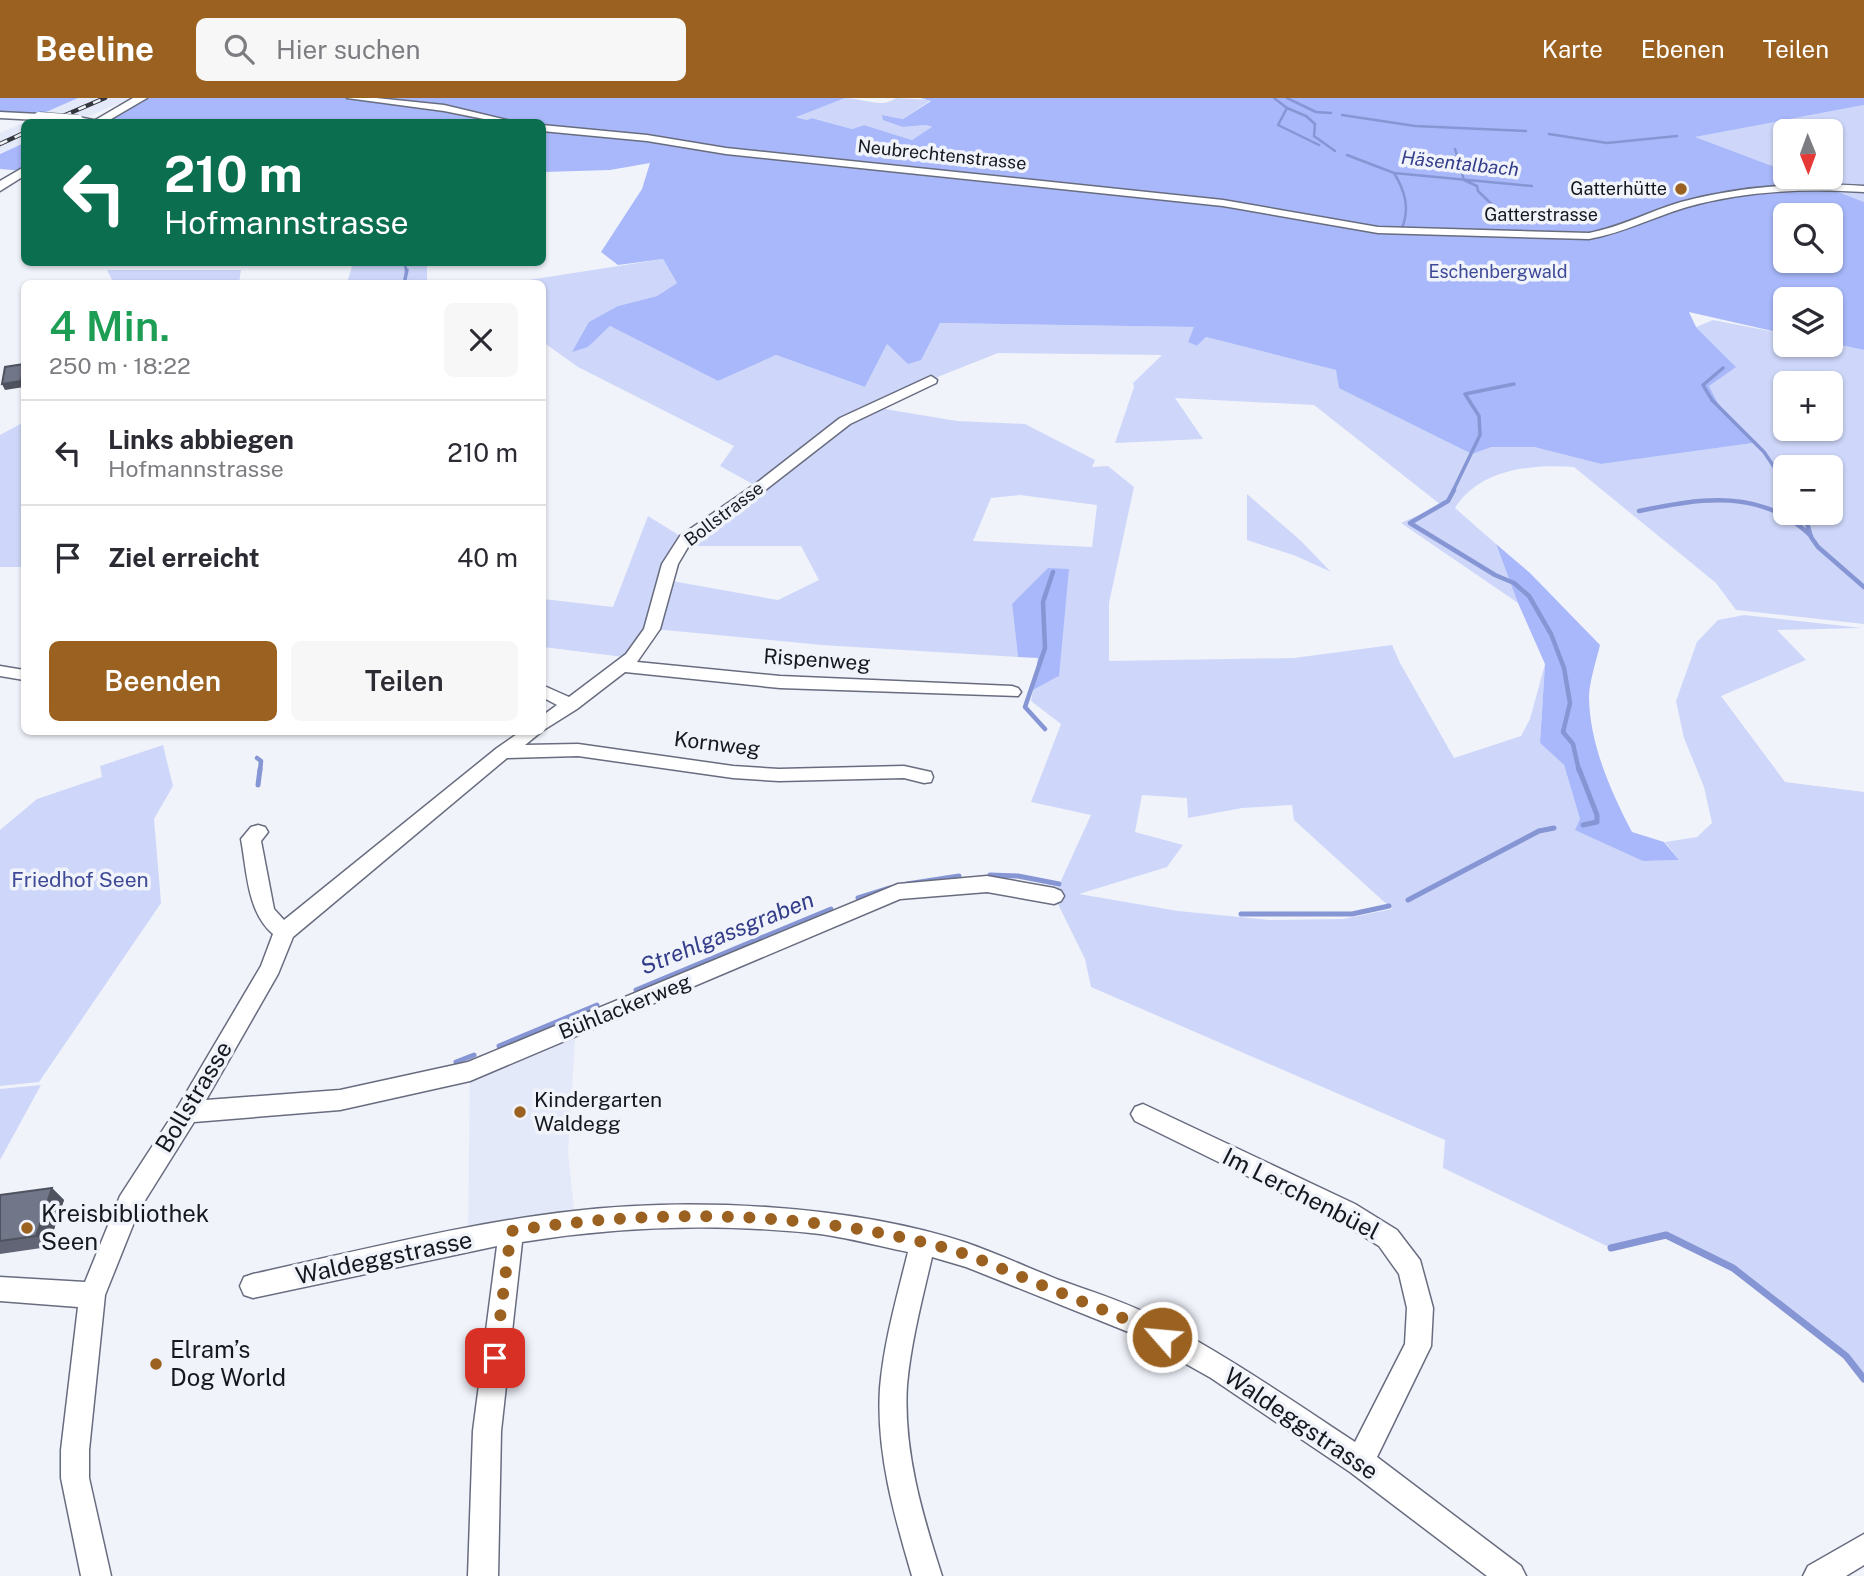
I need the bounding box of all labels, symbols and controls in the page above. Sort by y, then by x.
search box [196,18,686,81]
text: Beeline [35,30,154,68]
icon: search [220,30,258,68]
text: Hier suchen [276,34,421,65]
text: Karte [1542,35,1603,63]
text: Ebenen [1641,35,1725,63]
text: Teilen [1763,35,1829,63]
north arrow [1773,119,1843,189]
map controls [1773,119,1843,525]
street label: Neubrechtenstrasse [857,135,1028,174]
text: 210 m [164,145,303,203]
water label: Häsentalbach [1400,146,1520,180]
icon: left [49,147,140,238]
place label: Gatterhütte [1570,178,1667,199]
marker: Gatterhütte [1673,181,1689,197]
button: search [1773,203,1843,273]
text: Hofmannstrasse [164,204,409,241]
street label: Gatterstrasse [1484,204,1598,225]
park label: Eschenbergwald [1428,261,1568,282]
button: layers [1773,287,1843,357]
text: 4 Min. [49,301,170,350]
button: close [444,303,518,377]
text: 250 m · 18:22 [49,352,191,379]
button: + [1773,371,1843,441]
text: Links abbiegen [108,424,294,455]
icon: left [49,434,87,472]
text: 210 m [447,437,518,468]
text: Hofmannstrasse [108,455,284,482]
button: − [1773,455,1843,525]
street label: Bollstrasse [680,477,767,550]
icon: arrive [49,539,87,577]
text: Ziel erreicht [108,542,260,573]
text: 40 m [457,542,518,573]
button: Beenden [49,641,277,721]
button: Teilen [291,641,518,721]
street label: Rispenweg [763,643,871,676]
street label: Kornweg [673,726,762,761]
park label: Friedhof Seen [11,867,149,892]
water label: Strehlgassgraben [636,885,818,980]
street label: Bühlackerweg [555,969,695,1044]
street label: Bollstrasse [149,1036,237,1157]
place label: Kindergarten Waldegg [534,1087,662,1136]
marker: Kindergarten Waldegg [512,1104,528,1120]
street label: Im Lerchenbüel [1218,1141,1385,1245]
place label: Kreisbibliothek Seen [41,1199,209,1255]
marker: Kreisbibliothek Seen [19,1220,35,1236]
street label: Waldeggstrasse [293,1225,475,1289]
position arrow [1125,1300,1199,1374]
pin [465,1328,525,1388]
place label: Elram’s Dog World [170,1335,286,1391]
icon: arrive [476,1339,514,1377]
marker: Elram’s Dog World [148,1356,164,1372]
street label: Waldeggstrasse [1219,1361,1384,1485]

